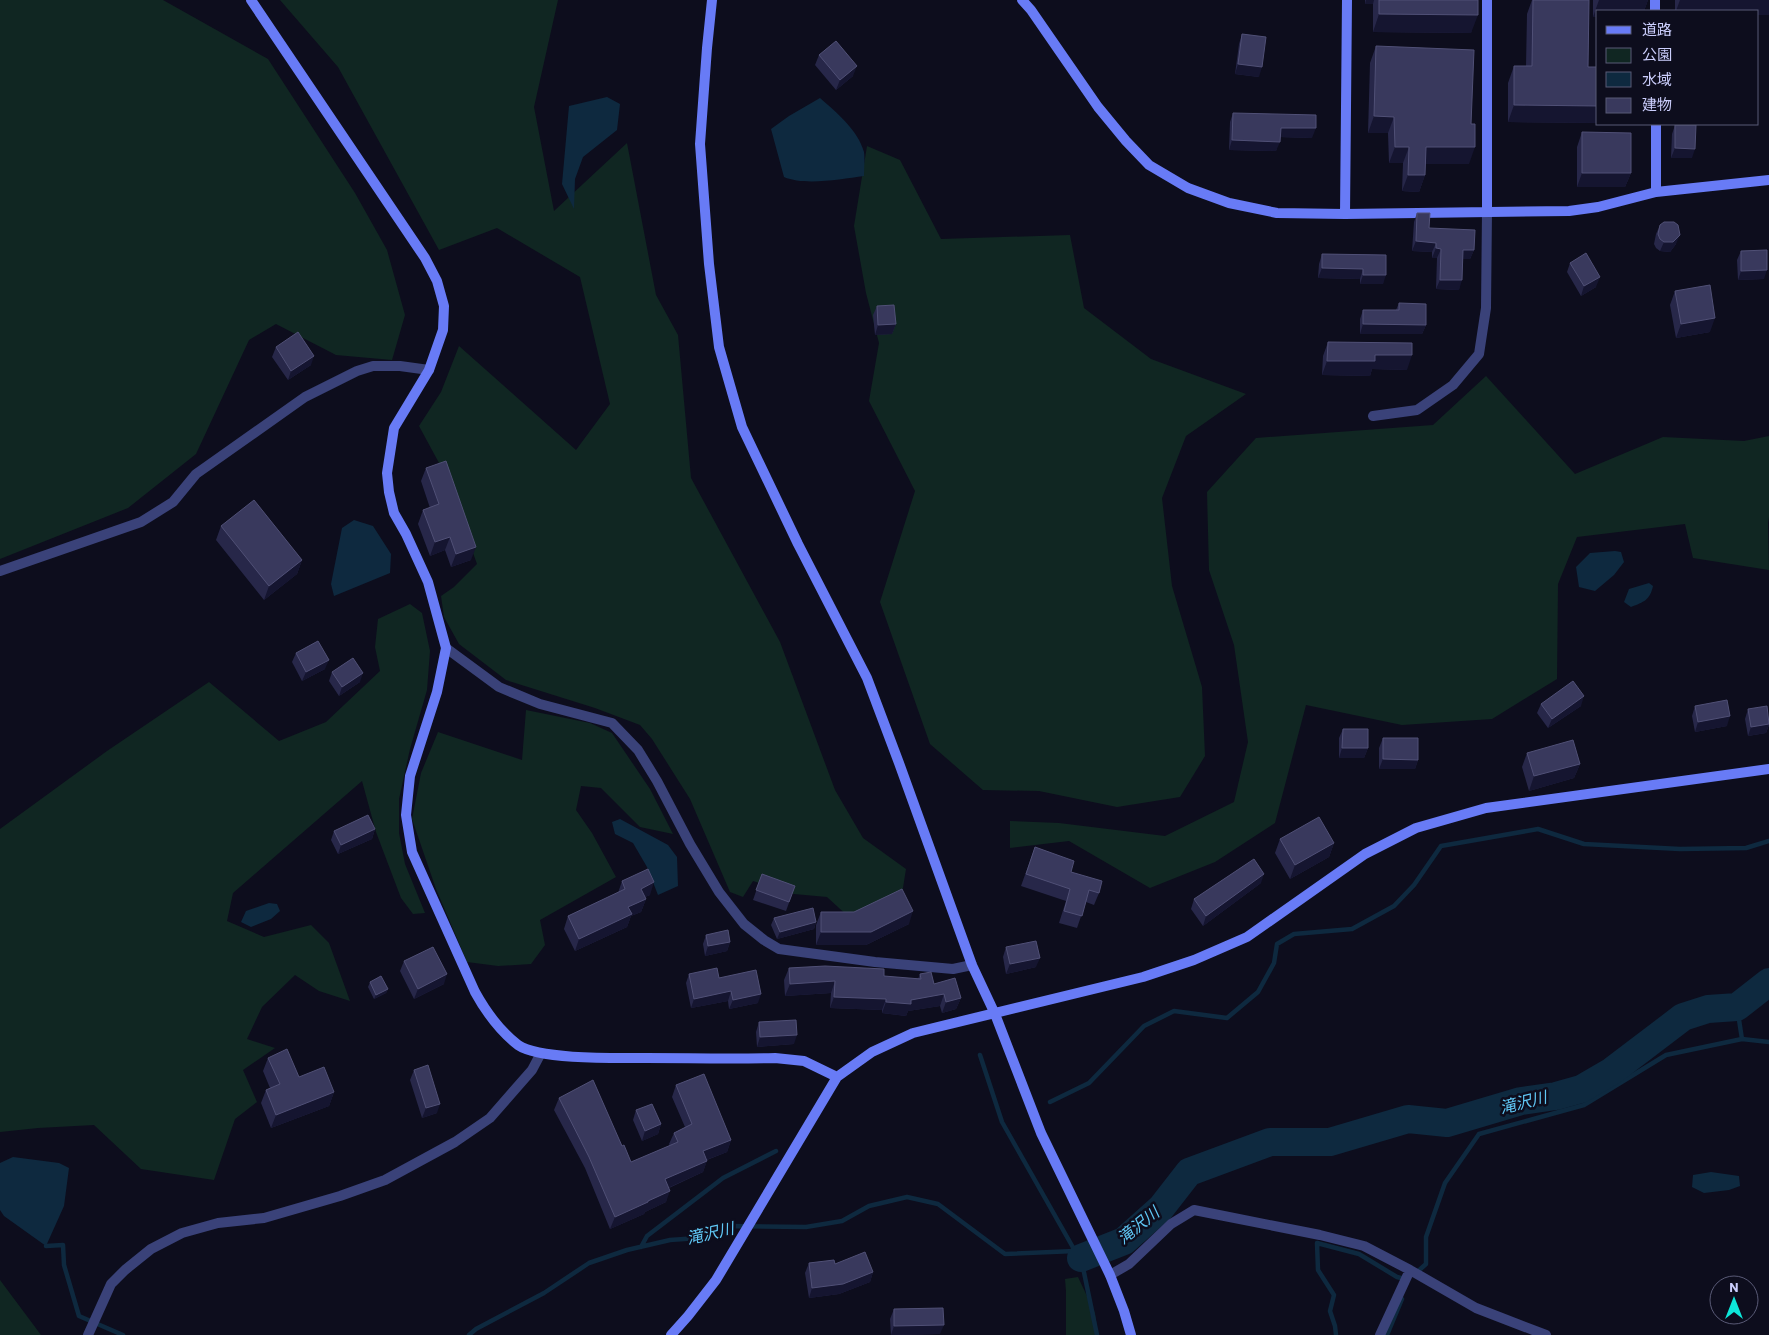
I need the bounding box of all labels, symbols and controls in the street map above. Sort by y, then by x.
legend [1596,10,1759,125]
text: 道路 [1642,20,1672,38]
text: 公園 [1642,45,1672,63]
text: 水域 [1642,70,1672,88]
text: 建物 [1642,95,1672,113]
water label: 滝沢川 [1497,1086,1550,1117]
water label: 滝沢川 [1113,1201,1164,1247]
water label: 滝沢川 [684,1217,737,1247]
north arrow [1709,1275,1759,1325]
text: N [1729,1278,1739,1295]

